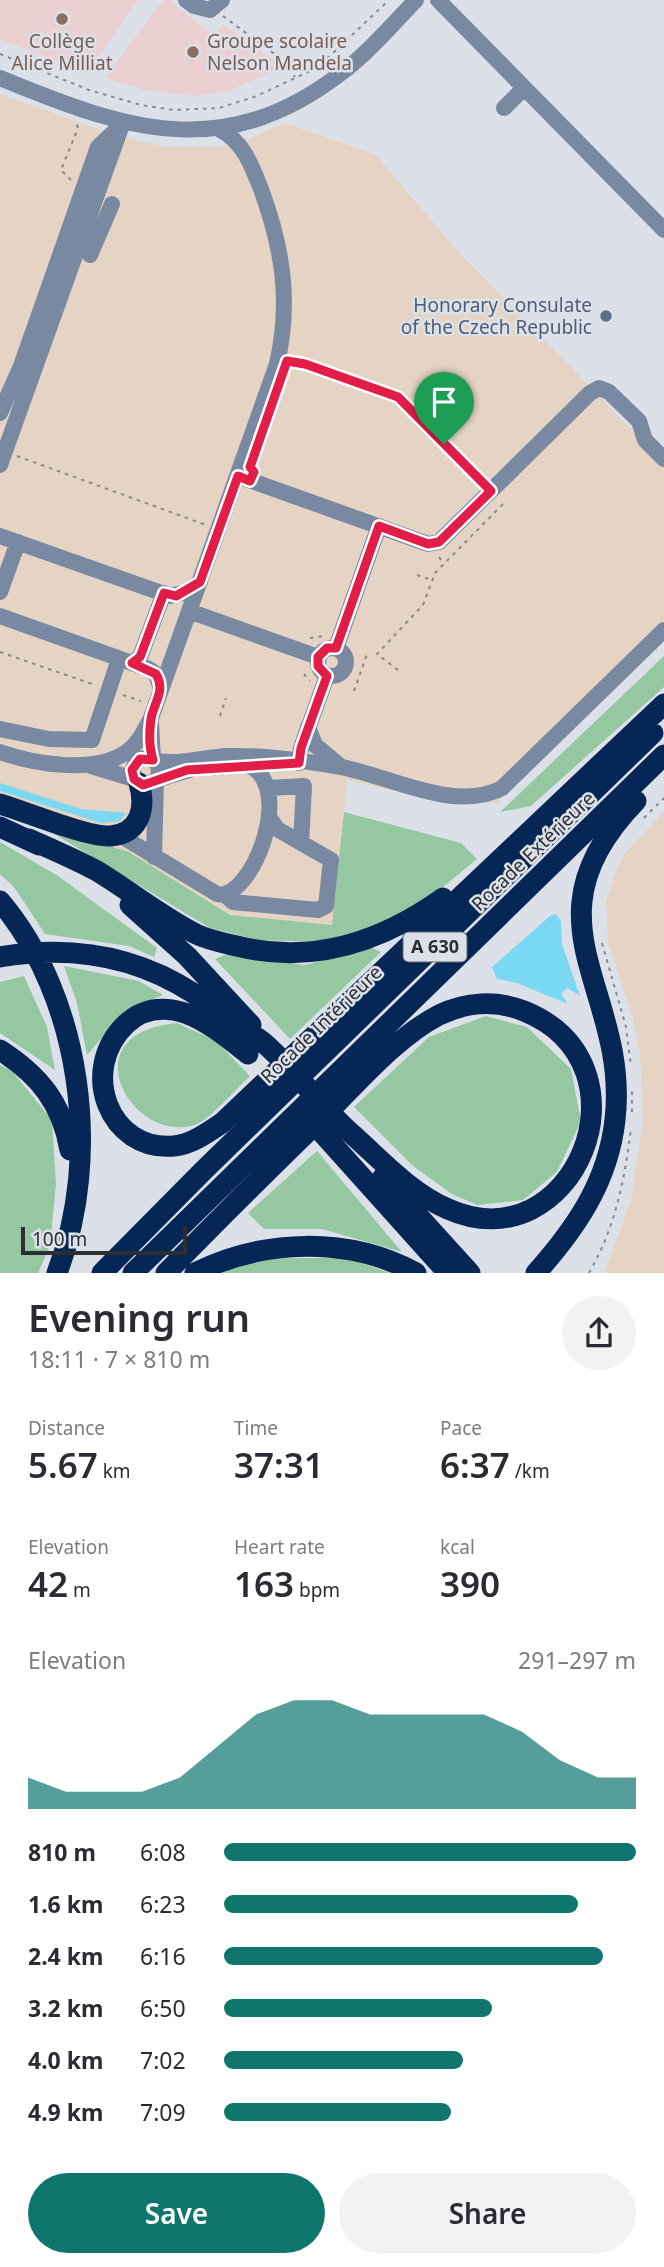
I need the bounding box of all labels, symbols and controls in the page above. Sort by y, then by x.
marker: Collège Alice Milliat [54,11,70,27]
place label: Collège Alice Milliat [11,28,113,76]
place label: Groupe scolaire Nelson Mandela [207,28,352,76]
marker: Groupe scolaire Nelson Mandela [185,44,201,60]
place label: Honorary Consulate of the Czech Republic [401,292,592,340]
marker: Honorary Consulate of the Czech Republic [598,308,614,324]
pin [414,372,474,444]
icon: arrive [425,383,463,421]
street label: Rocade Extérieure [466,785,600,917]
road number: A 630 [404,932,466,962]
street label: Rocade Intérieure [255,959,387,1089]
scale bar [21,1224,187,1256]
text: 100 m [32,1226,87,1252]
text: Evening run [28,1291,250,1343]
button: share [562,1296,636,1370]
text: 18:11 · 7 × 810 m [28,1343,210,1375]
text: Distance [28,1415,105,1441]
text: Time [234,1415,278,1441]
text: Pace [440,1415,482,1441]
text: 5.67 [28,1441,98,1488]
text: 37:31 [234,1441,324,1488]
text: 6:37 [440,1441,510,1488]
text: km [98,1458,131,1484]
text: /km [510,1458,550,1484]
text: Elevation [28,1534,109,1560]
text: Heart rate [234,1534,325,1560]
text: kcal [440,1534,475,1560]
text: 42 [28,1560,68,1607]
text: 163 [234,1560,294,1607]
text: 390 [440,1560,500,1607]
text: m [68,1577,91,1603]
text: bpm [294,1577,340,1603]
text: Elevation [28,1644,126,1676]
text: 291–297 m [518,1644,636,1676]
text: 810 m [28,1836,96,1868]
text: 6:08 [140,1836,186,1868]
text: 1.6 km [28,1888,103,1920]
text: 6:23 [140,1888,186,1920]
text: 2.4 km [28,1940,103,1972]
text: 6:16 [140,1940,186,1972]
text: 3.2 km [28,1992,103,2024]
text: 6:50 [140,1992,186,2024]
text: 4.0 km [28,2044,103,2076]
text: 7:02 [140,2044,186,2076]
text: 4.9 km [28,2096,103,2128]
text: 7:09 [140,2096,186,2128]
button: Save [28,2173,325,2253]
button: Share [339,2173,636,2253]

